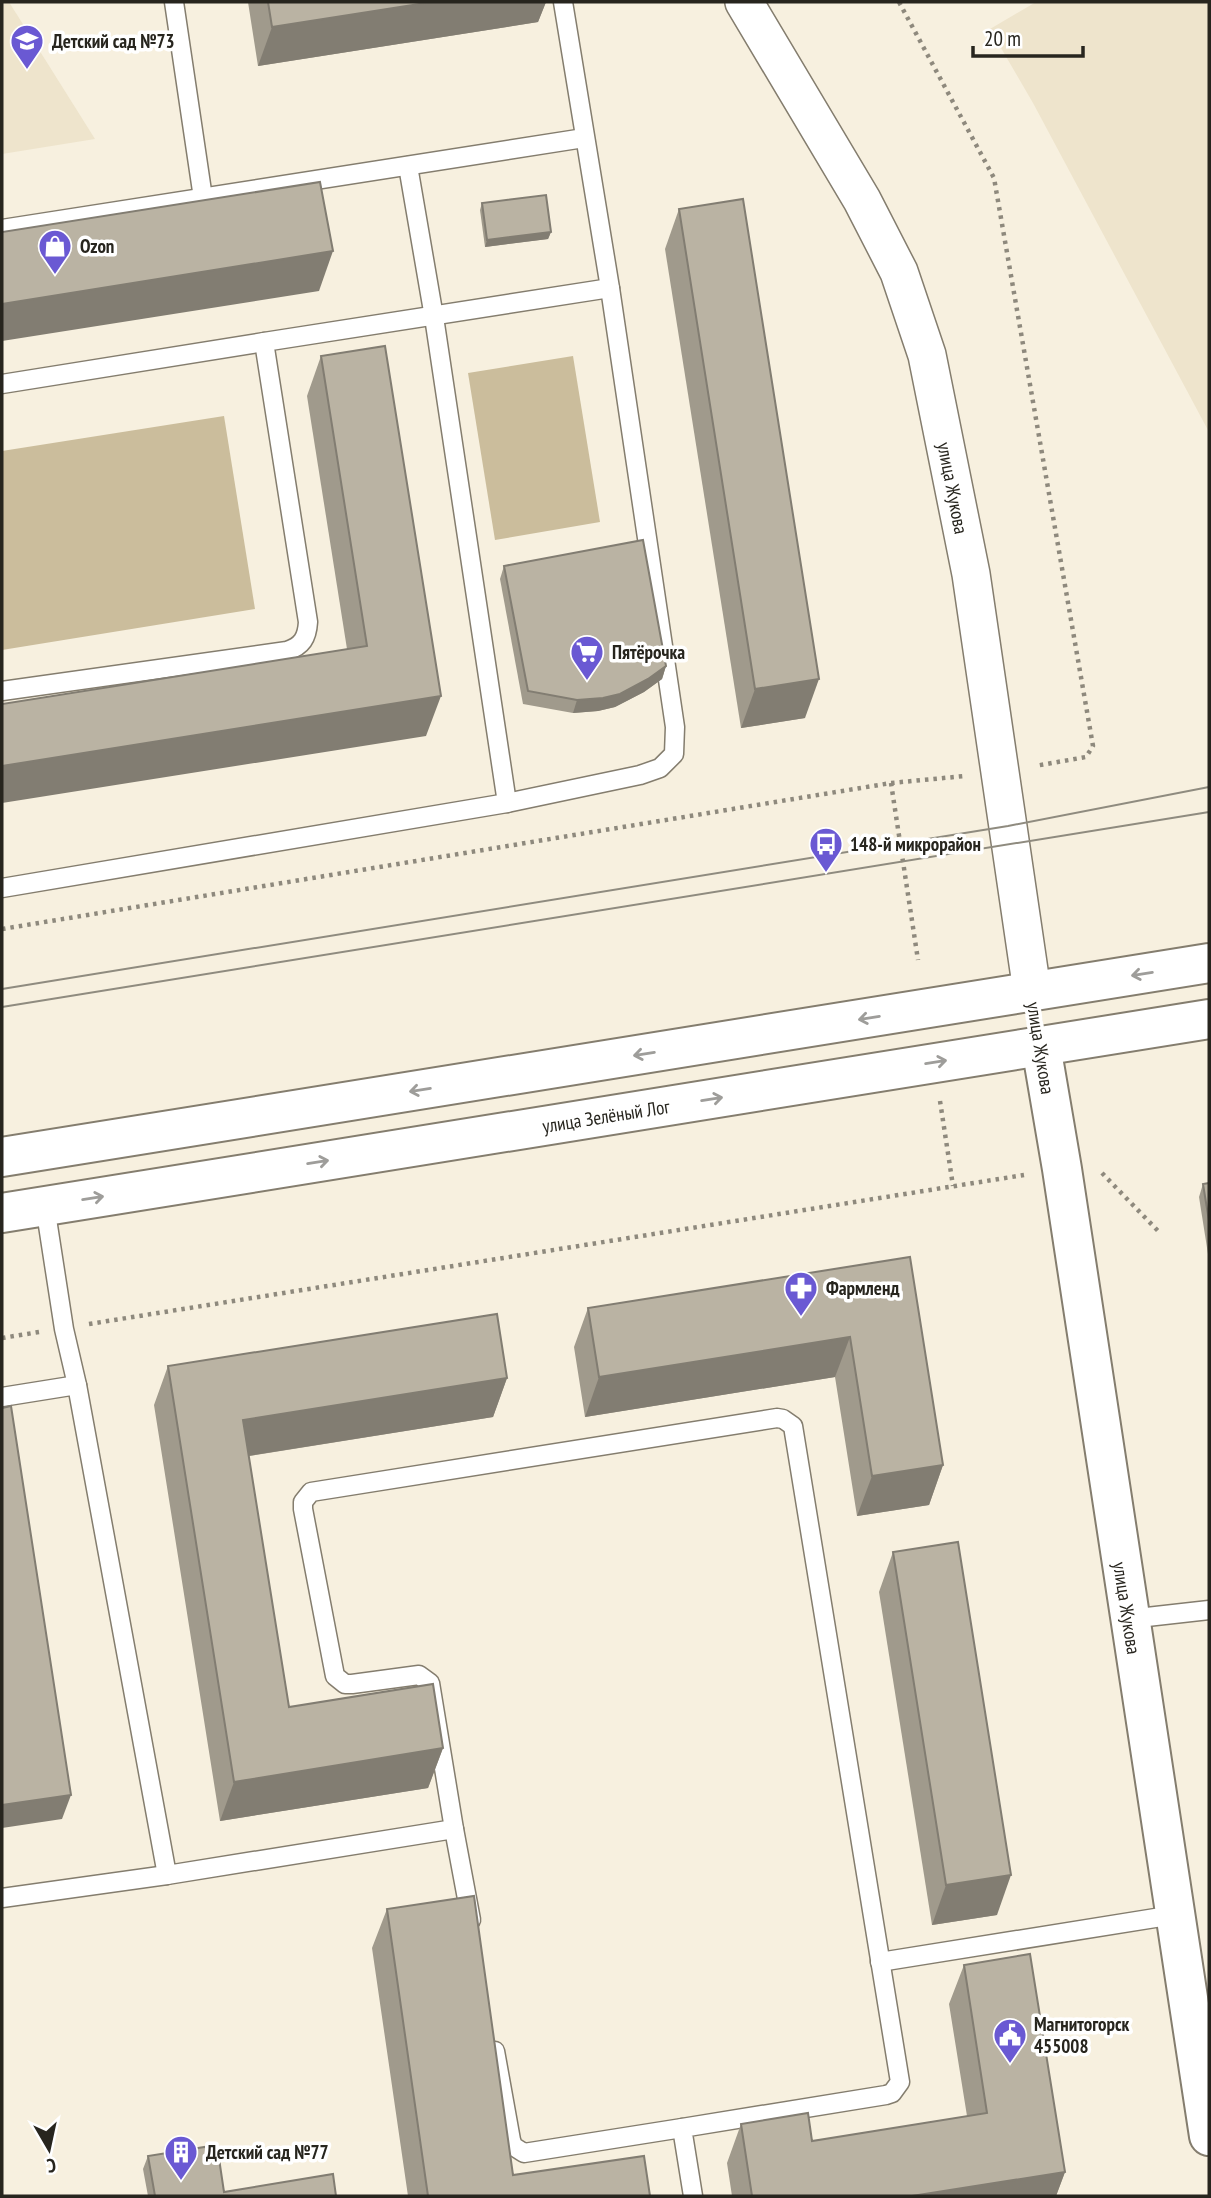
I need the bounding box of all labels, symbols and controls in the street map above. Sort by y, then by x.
scale bar [973,14,1083,58]
school or university icon: Детский сад №73 [8,22,46,71]
text: 20 m [984,25,1021,52]
place label: Детский сад №73 [52,29,175,53]
shop icon: Ozon [36,227,74,276]
place label: Ozon [80,234,114,258]
street label: улица Жукова [932,440,974,536]
supermarket icon: Пятёрочка [568,633,606,682]
place label: Пятёрочка [612,640,685,664]
bus stop icon: 148-й микрорайон [807,825,845,874]
place label: 148-й микрорайон [850,832,981,856]
one-way arrow [1131,968,1154,981]
street label: улица Жукова [1022,1000,1060,1096]
one-way arrow [858,1012,881,1025]
one-way arrow [633,1048,656,1061]
one-way arrow [925,1055,947,1068]
one-way arrow [409,1084,432,1097]
one-way arrow [700,1092,723,1105]
street label: улица Зелёный Лог [541,1094,672,1138]
one-way arrow [306,1155,329,1168]
one-way arrow [81,1191,104,1204]
pharmacy icon: Фармленд [782,1269,820,1318]
place label: Фармленд [826,1276,899,1300]
street label: улица Жукова [1108,1560,1146,1656]
place label: Магнитогорск 455008 [1034,2012,1130,2058]
public building icon: Магнитогорск 455008 [991,2016,1029,2065]
north arrow [14,2114,84,2184]
building icon: Детский сад №77 [162,2133,200,2182]
place label: Детский сад №77 [206,2140,329,2164]
text: С [45,2153,58,2178]

